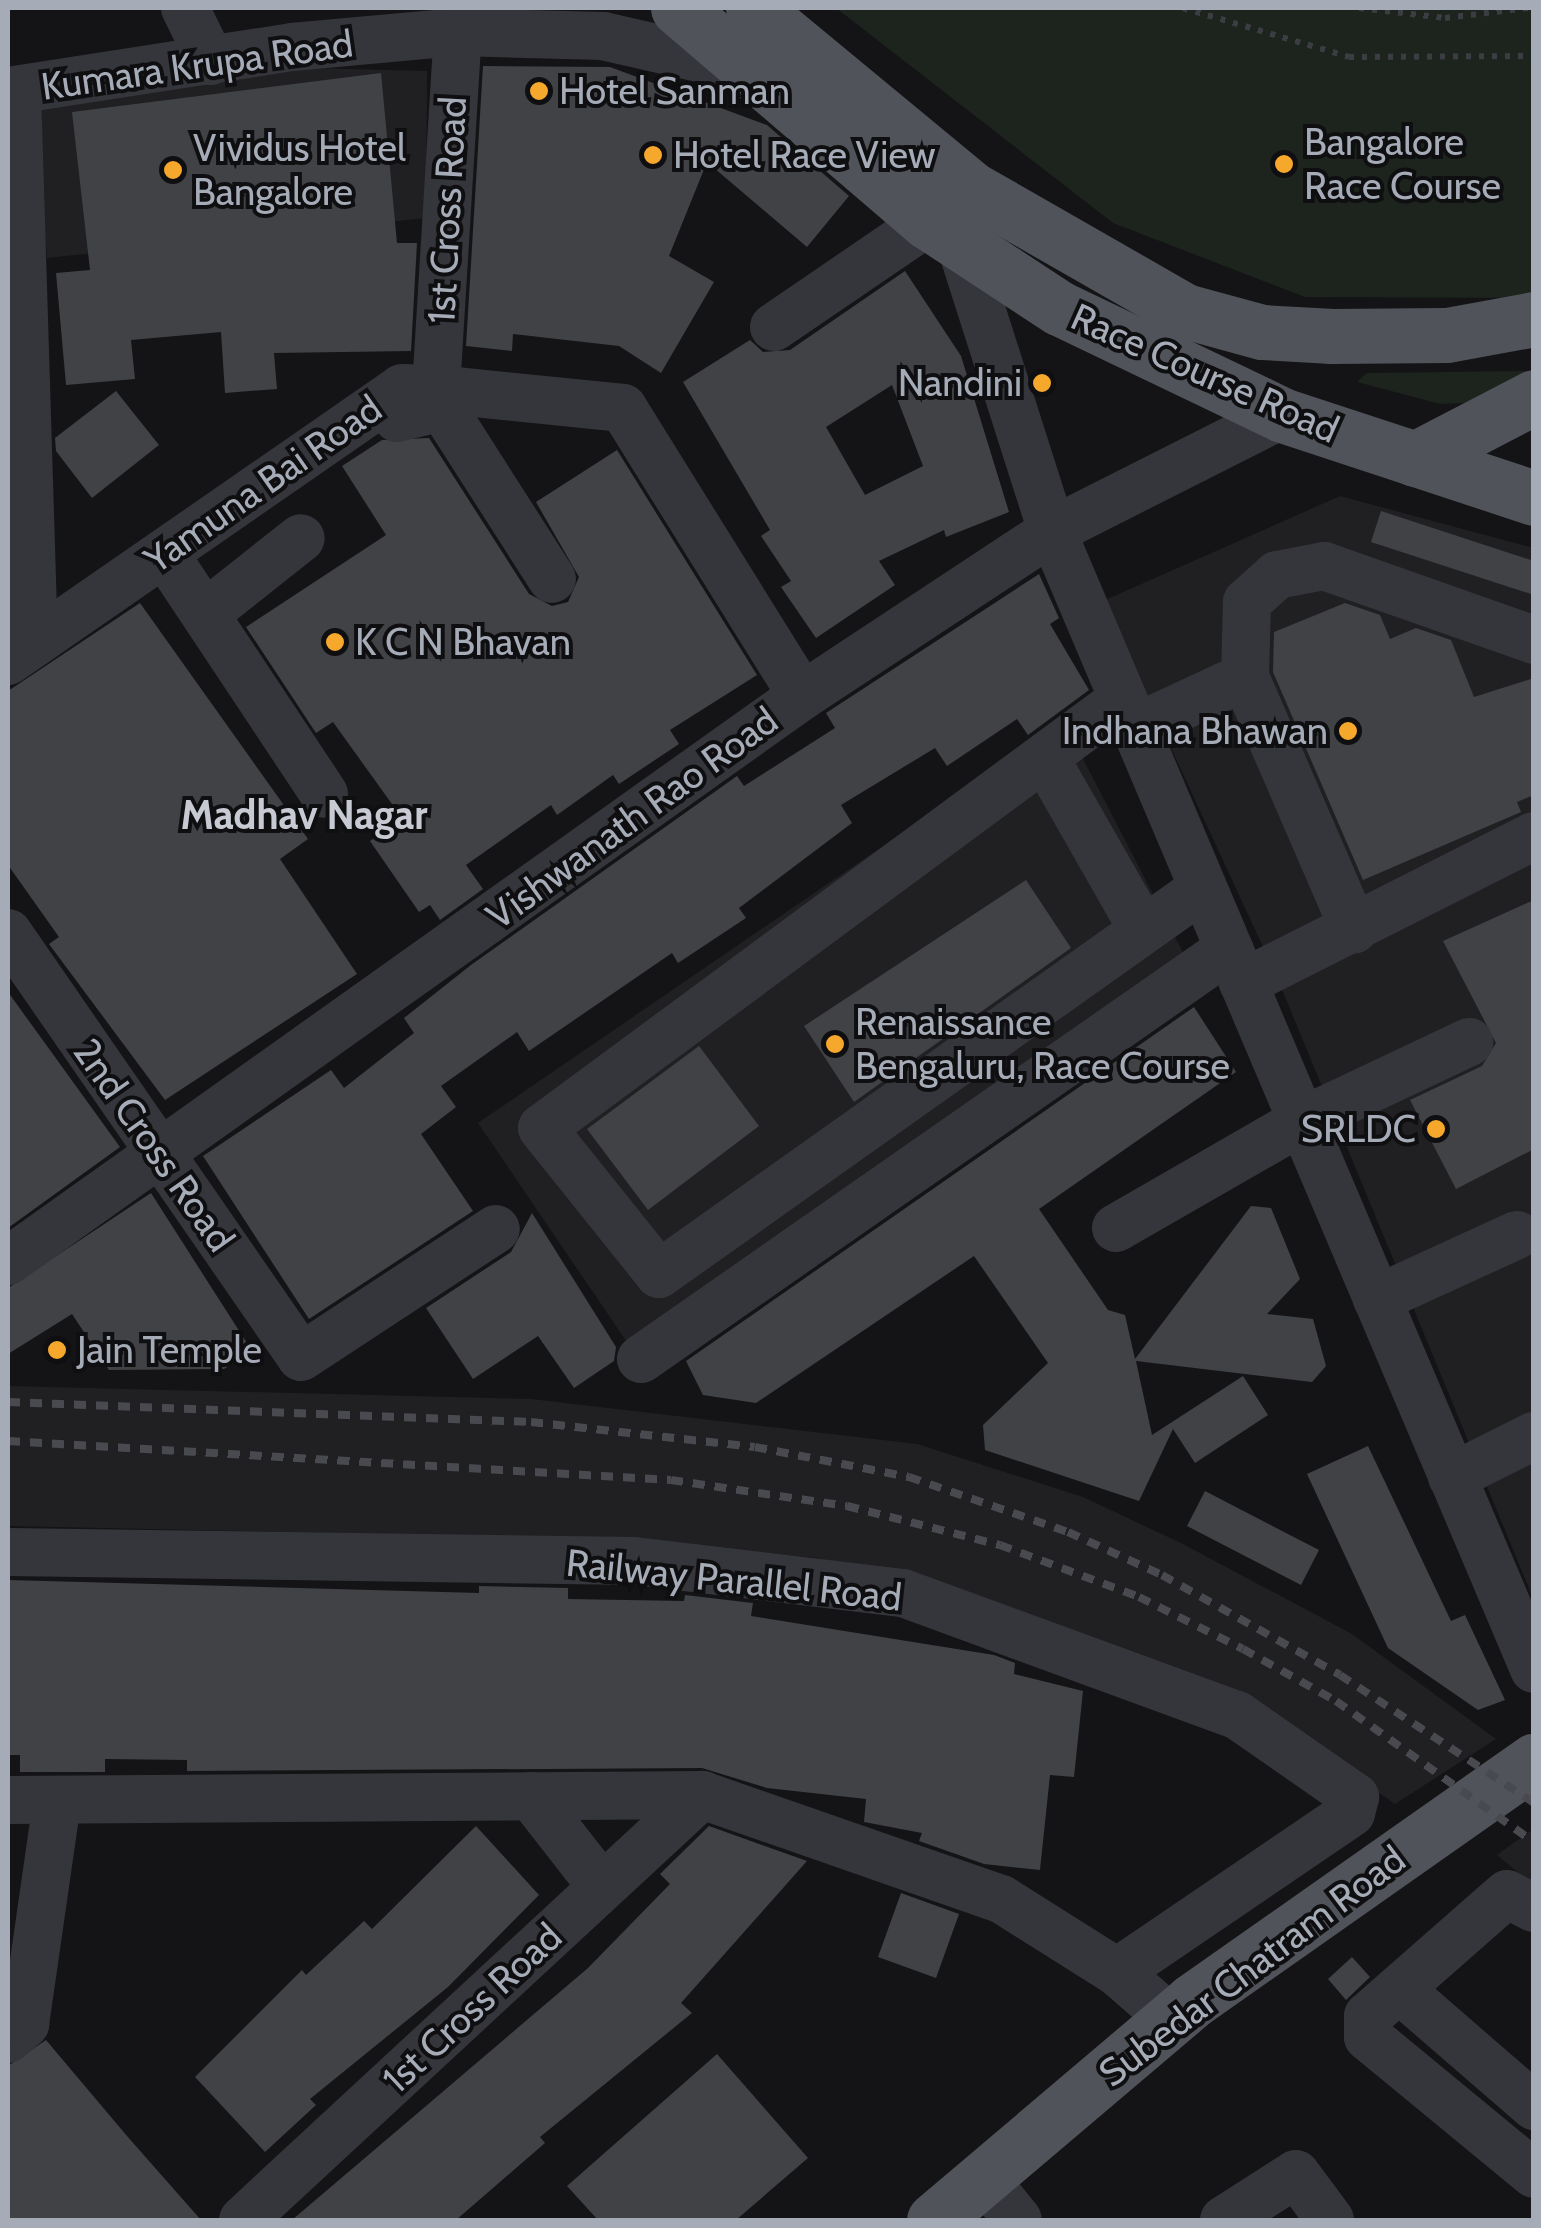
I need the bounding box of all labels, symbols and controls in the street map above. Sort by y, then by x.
street label: Kumara Krupa Road [38,21,356,109]
place label: Hotel Sanman [559,68,790,114]
marker: Hotel Sanman [528,80,550,102]
street label: 1st Cross Road [418,95,476,325]
place label: Bangalore Race Course [1304,119,1501,208]
place label: Vividus Hotel Bangalore [193,125,406,214]
place label: Hotel Race View [673,132,935,178]
marker: Hotel Race View [642,144,664,166]
marker: Bangalore Race Course [1273,153,1295,175]
marker: Vividus Hotel Bangalore [162,159,184,181]
street label: Race Course Road [1064,294,1346,452]
place label: Nandini [898,360,1022,406]
marker: Nandini [1031,372,1053,394]
street label: Yamuna Bai Road [136,385,390,583]
place label: K C N Bhavan [355,619,571,665]
marker: K C N Bhavan [324,631,346,653]
street label: Vishwanath Rao Road [478,697,786,939]
place label: Indhana Bhawan [1062,708,1328,754]
marker: Indhana Bhawan [1337,720,1359,742]
district label: Madhav Nagar [181,791,427,839]
place label: Renaissance Bengaluru, Race Course [855,999,1230,1088]
street label: 2nd Cross Road [64,1030,244,1260]
marker: Renaissance Bengaluru, Race Course [824,1033,846,1055]
place label: SRLDC [1301,1106,1416,1152]
marker: SRLDC [1425,1118,1447,1140]
place label: Jain Temple [77,1327,262,1373]
marker: Jain Temple [46,1339,68,1361]
street label: Railway Parallel Road [564,1540,904,1620]
street label: Subedar Chatram Road [1090,1836,1414,2096]
street label: 1st Cross Road [373,1914,571,2102]

